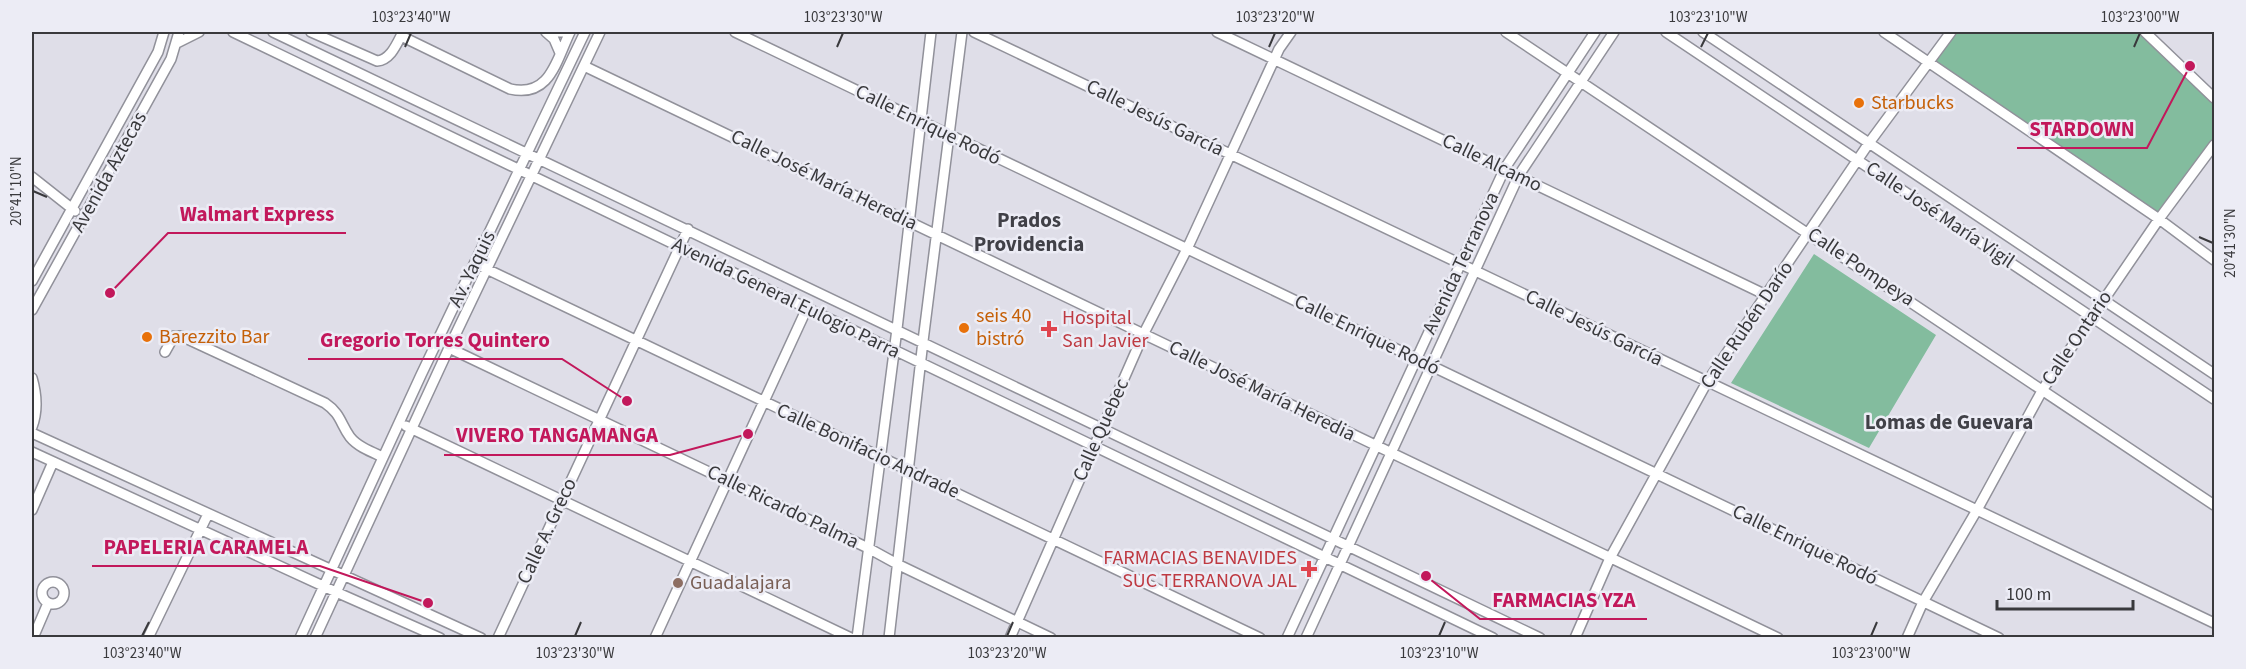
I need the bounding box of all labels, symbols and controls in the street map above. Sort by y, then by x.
text: 103°23'40"W [371,7,451,28]
text: 103°23'30"W [803,7,883,28]
text: 103°23'20"W [1235,7,1315,28]
text: 103°23'10"W [1668,7,1748,28]
text: 103°23'00"W [2100,7,2180,28]
street label: Calle Jesús García [1081,73,1229,163]
street label: Calle Enrique Rodó [850,78,1006,172]
place label: Starbucks [1871,89,1954,117]
marker: Starbucks [1852,96,1866,110]
street label: Avenida Aztecas [64,107,154,237]
callout: STARDOWN [2017,109,2147,148]
text: STARDOWN [2029,114,2135,144]
street label: Calle José María Heredia [726,123,922,237]
street label: Calle Alcamo [1437,127,1547,199]
street label: Calle José María Vigil [1860,155,2020,275]
text: 20°41'10"N [6,156,27,226]
street label: Avenida Terranova [1416,187,1506,339]
callout: Walmart Express [168,194,346,233]
text: Walmart Express [180,199,334,229]
district label: Prados Providencia [974,205,1084,259]
text: 20°41'30"N [2220,208,2241,278]
street label: Calle Pompeya [1802,221,1920,313]
street label: Av. Yaquis [441,226,503,312]
street label: Avenida General Eulogio Parra [667,230,905,366]
street label: Calle Rubén Darío [1694,255,1800,395]
street label: Calle Jesús García [1520,283,1668,373]
street label: Calle Ontario [2035,285,2119,391]
street label: Calle Enrique Rodó [1289,288,1445,382]
place label: seis 40 bistró [976,302,1032,353]
place label: Hospital San Javier [1062,304,1149,355]
callout: Gregorio Torres Quintero [308,320,562,359]
marker: Hospital San Javier [1040,320,1058,338]
marker: seis 40 bistró [957,321,971,335]
place label: Barezzito Bar [159,323,270,351]
text: Gregorio Torres Quintero [320,325,550,355]
marker: Barezzito Bar [140,330,154,344]
street label: Calle José María Heredia [1164,334,1360,448]
street label: Calle Quebec [1066,374,1136,486]
street label: Calle Bonifacio Andrade [772,396,964,506]
district label: Lomas de Guevara [1865,407,2033,437]
callout: VIVERO TANGAMANGA [444,416,670,455]
text: VIVERO TANGAMANGA [455,420,659,450]
street label: Calle Ricardo Palma [702,458,864,556]
street label: Calle A. Greco [510,473,584,589]
street label: Calle Enrique Rodó [1727,498,1883,592]
callout: PAPELERIA CARAMELA [92,527,320,566]
text: PAPELERIA CARAMELA [104,532,309,562]
place label: FARMACIAS BENAVIDES SUC TERRANOVA JAL [1103,544,1297,595]
marker: FARMACIAS BENAVIDES SUC TERRANOVA JAL [1302,562,1316,576]
place label: Guadalajara [690,569,791,597]
scale bar [1997,573,2134,611]
marker: Guadalajara [671,576,685,590]
callout: FARMACIAS YZA [1480,580,1647,619]
text: 100 m [2006,582,2051,607]
text: FARMACIAS YZA [1492,585,1637,615]
text: 103°23'40"W [102,643,182,664]
text: 103°23'30"W [535,643,615,664]
text: 103°23'20"W [967,643,1047,664]
text: 103°23'10"W [1399,643,1479,664]
text: 103°23'00"W [1831,643,1911,664]

